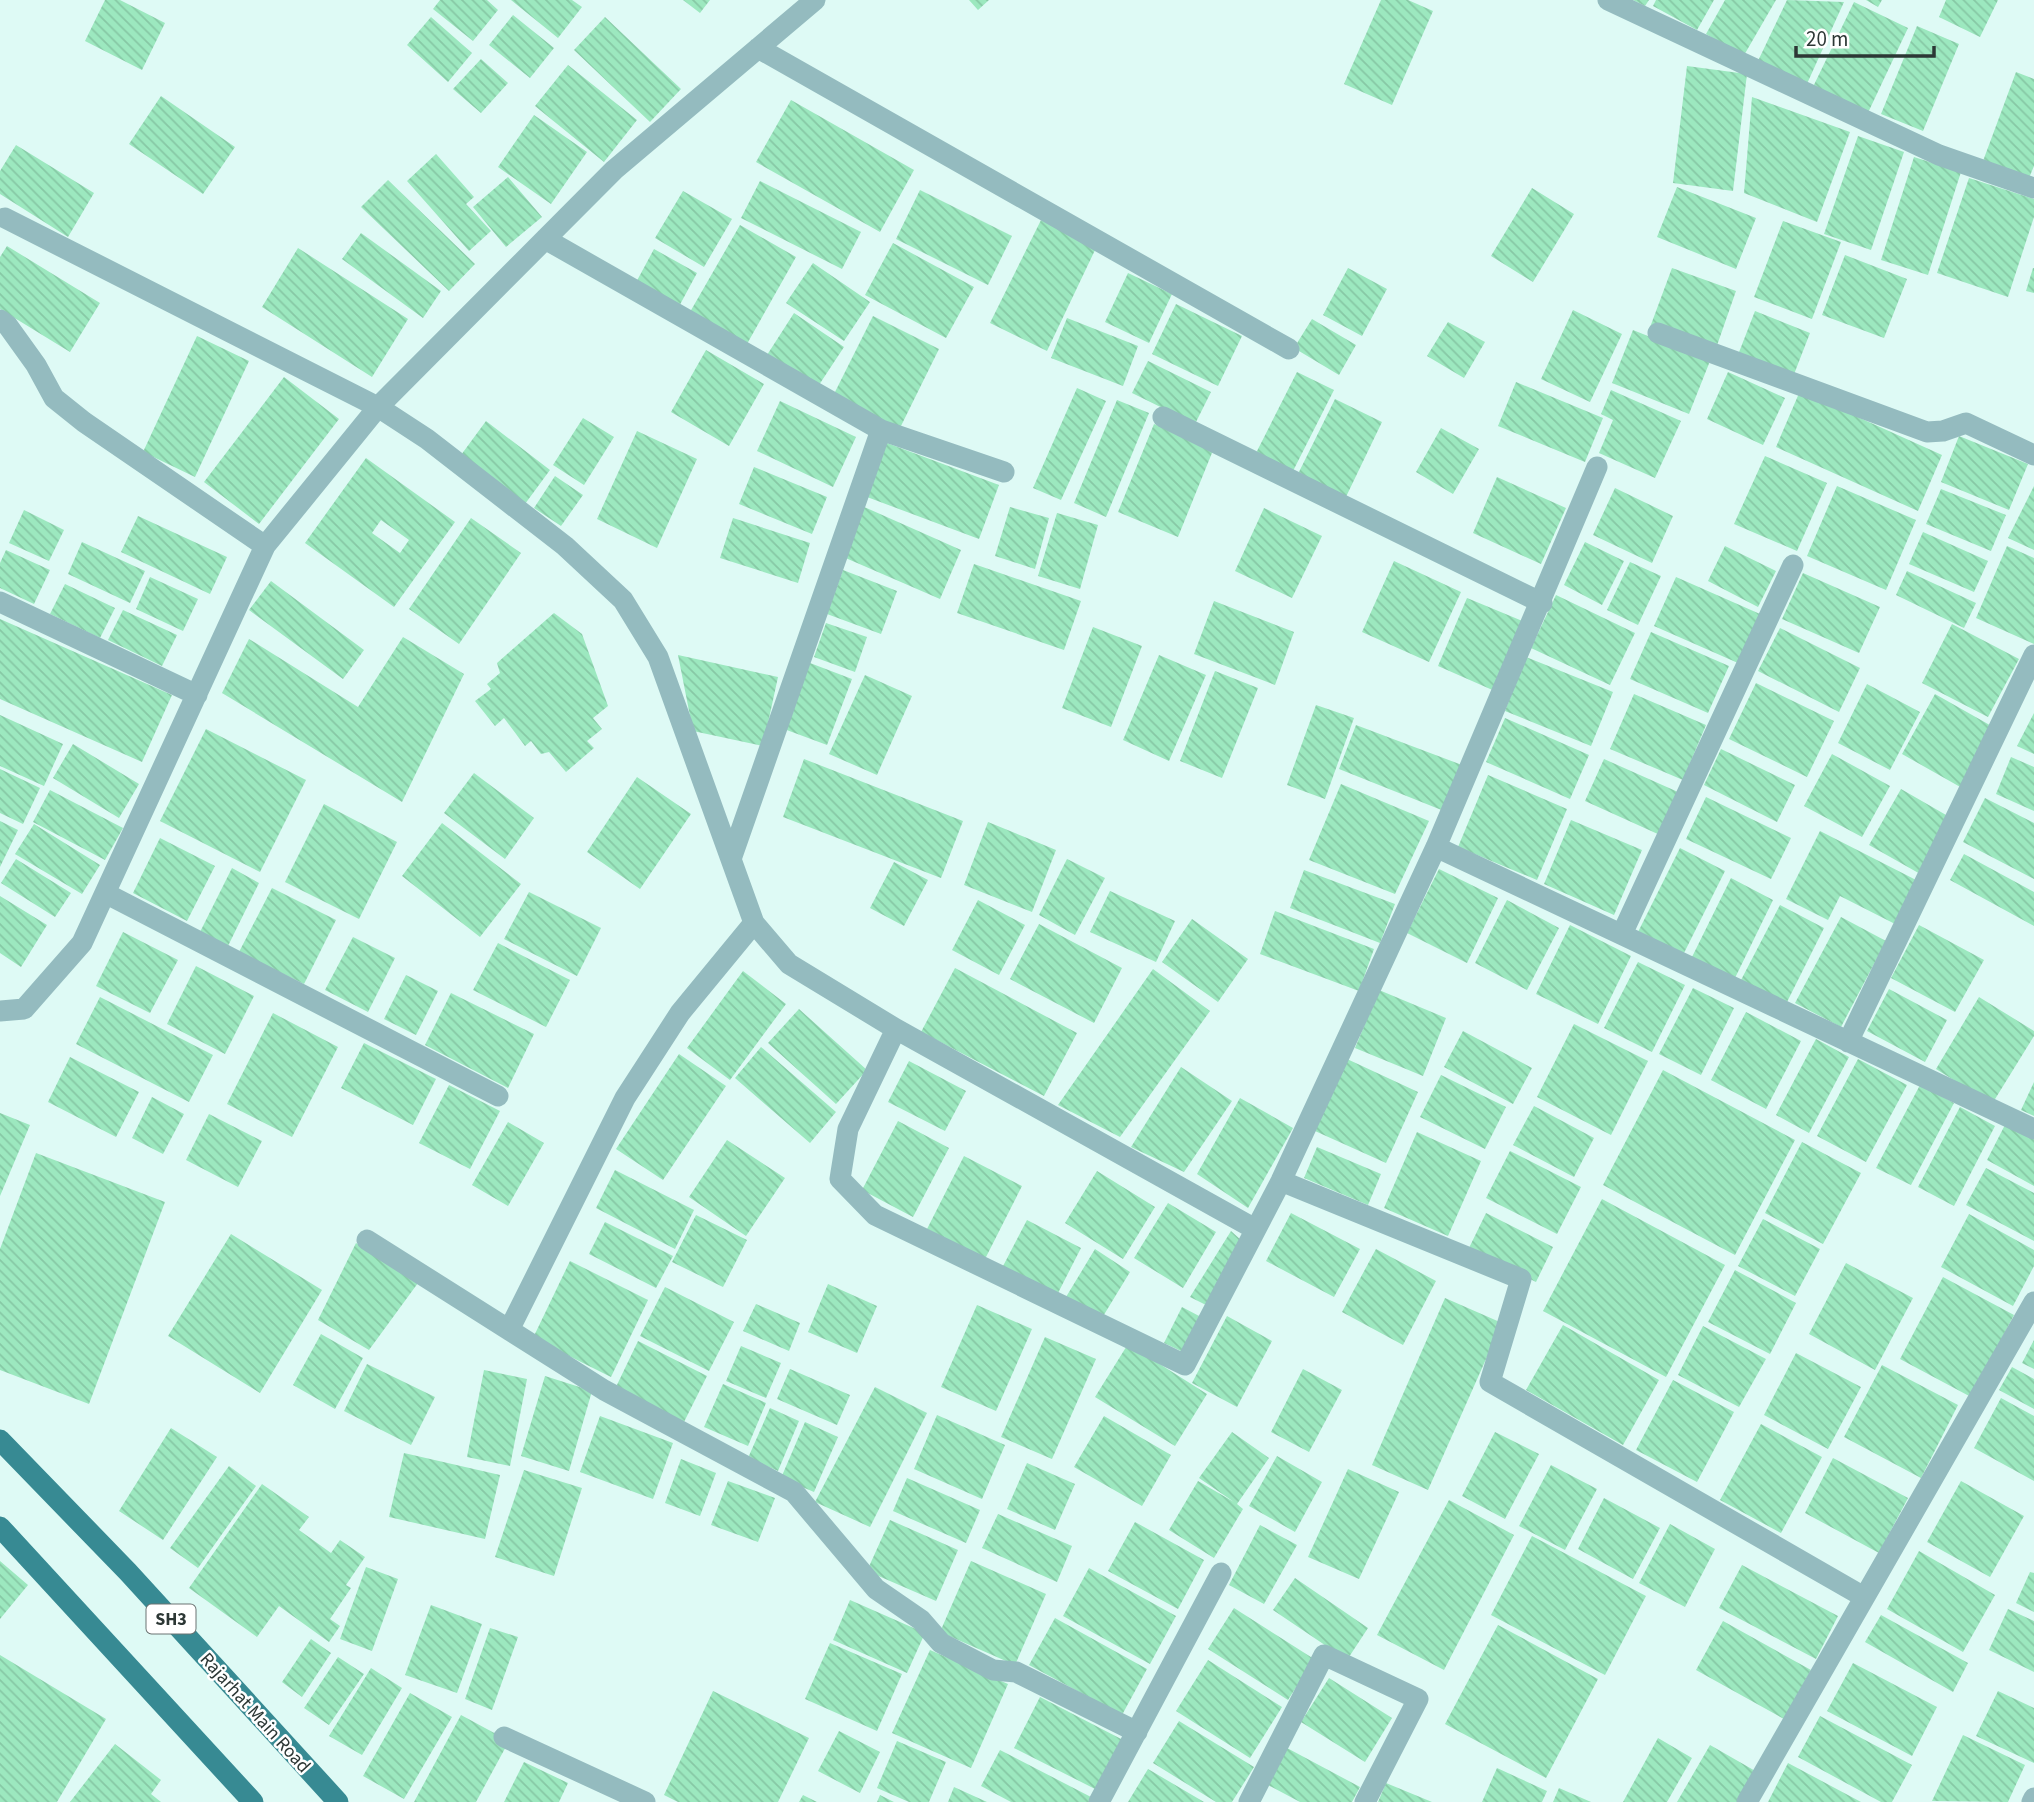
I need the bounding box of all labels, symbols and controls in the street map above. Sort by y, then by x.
scale bar [1796,14,1934,58]
text: 20 m [1806,24,1848,54]
road number: SH3 [146,1604,196,1634]
street label: Rajarhat Main Road [193,1647,316,1779]

